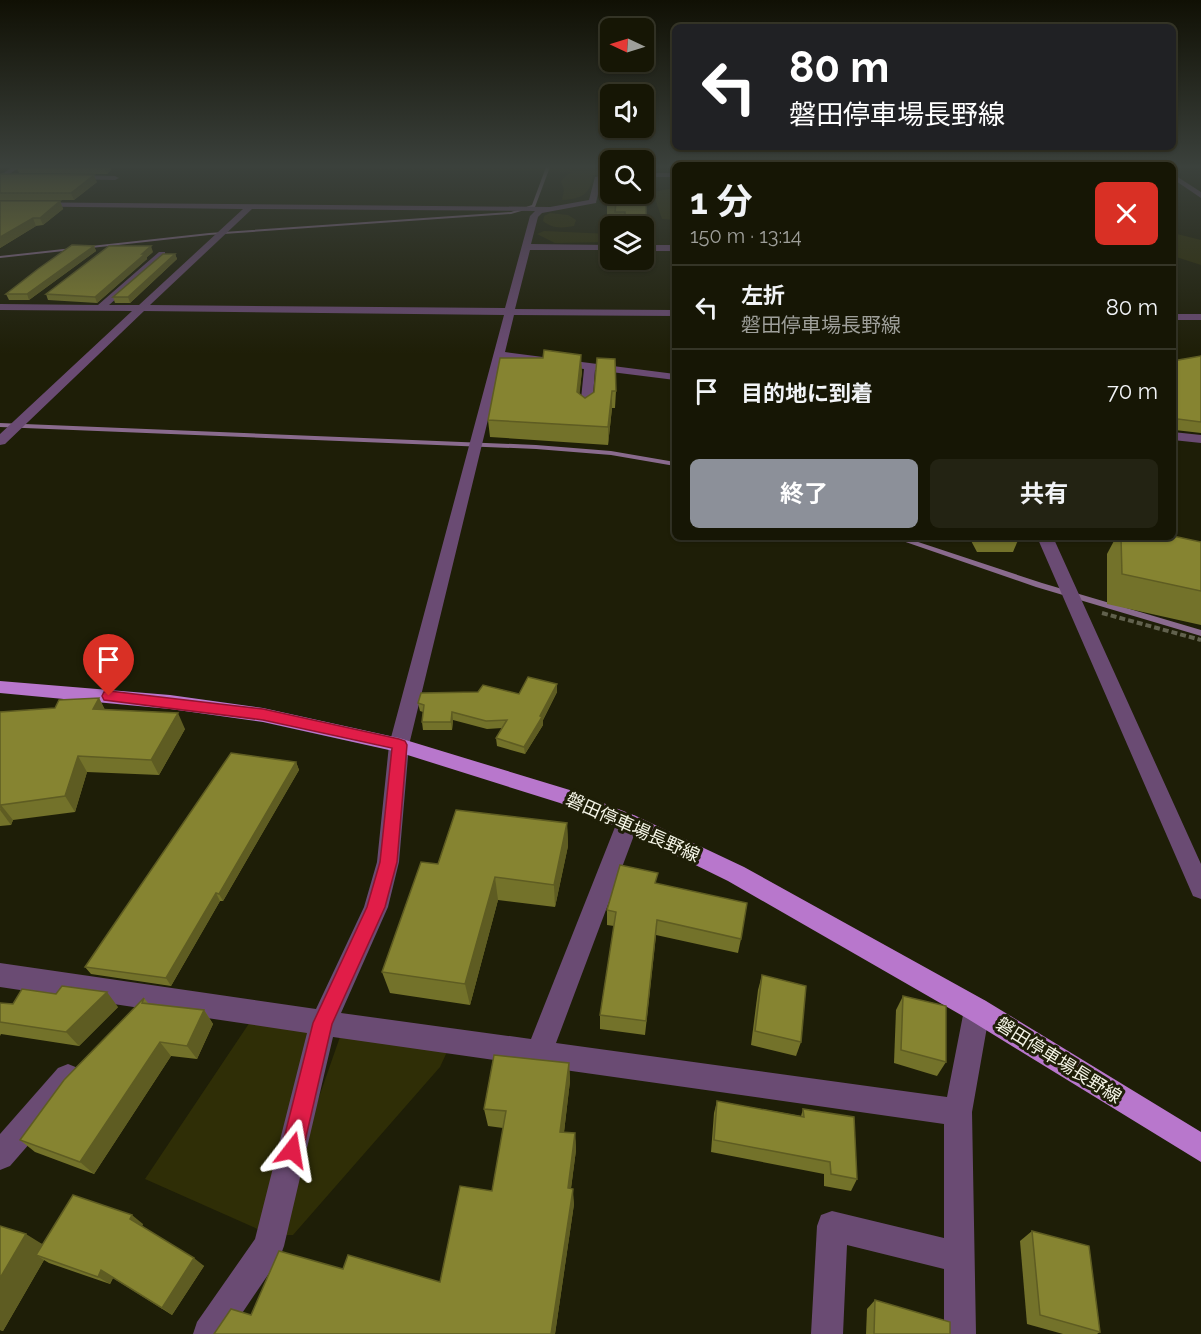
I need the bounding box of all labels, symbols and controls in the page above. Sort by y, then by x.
north arrow [600,18,654,72]
map controls [600,18,654,270]
text: 80 m [789,43,889,92]
icon: left [690,48,768,126]
button: sound [600,84,654,138]
text: 磐田停車場長野線 [789,99,1005,130]
button: search [600,150,654,204]
text: 1 分 [690,180,752,222]
button: close [1095,182,1158,245]
button: layers [600,216,654,270]
text: 150 m · 13:14 [690,224,802,248]
text: 左折 [741,282,785,308]
icon: left [690,291,723,324]
text: 80 m [1106,294,1158,320]
text: 磐田停車場長野線 [741,313,901,337]
icon: arrive [690,375,723,408]
text: 70 m [1107,378,1158,404]
text: 目的地に到着 [741,380,873,406]
button: 終了 [690,459,918,528]
button: 共有 [930,459,1158,528]
pin [83,634,134,696]
icon: arrive [92,643,125,676]
street label: 磐田停車場長野線 [563,788,703,866]
street label: 磐田停車場長野線 [992,1013,1126,1107]
position arrow [260,1118,324,1182]

